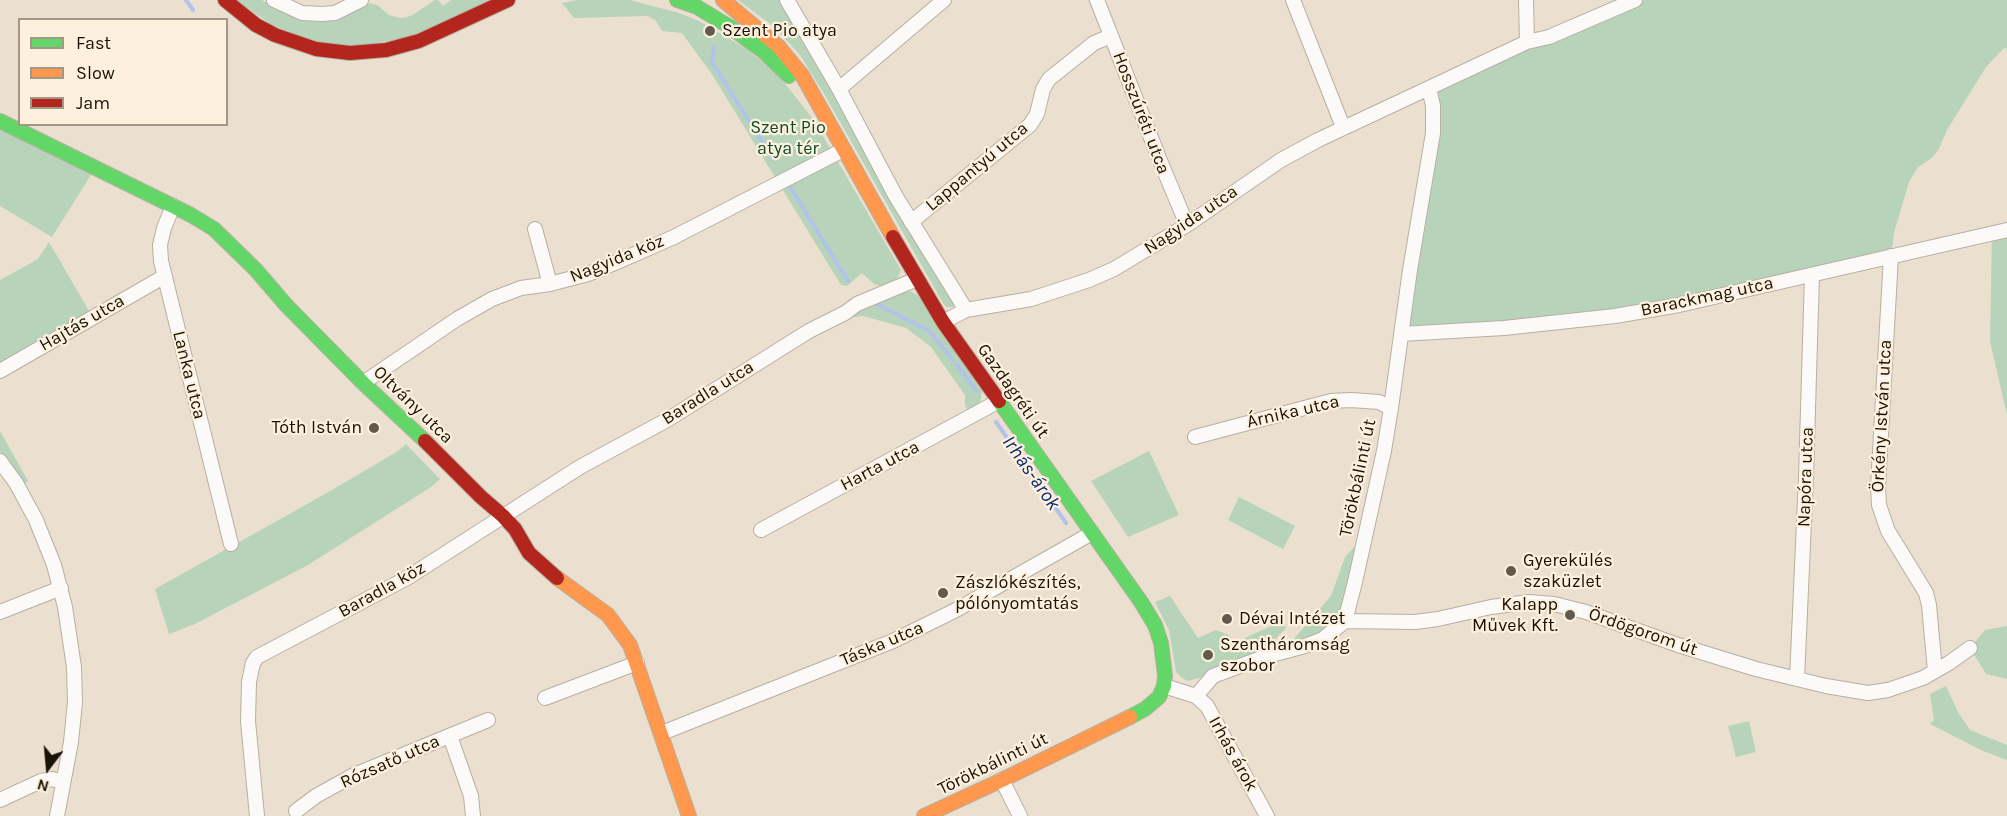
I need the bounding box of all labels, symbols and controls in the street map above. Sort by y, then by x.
legend [18,18,228,126]
place label: Szent Pio atya [722,20,837,42]
marker: Szent Pio atya [703,24,717,38]
text: Fast [76,32,111,54]
street label: Hosszúréti utca [1108,49,1174,177]
text: Slow [76,62,115,84]
text: Jam [76,92,110,114]
park label: Szent Pio atya tér [750,117,826,160]
street label: Lappantyú utca [921,118,1033,216]
street label: Nagyida utca [1140,181,1242,259]
street label: Nagyida köz [567,230,667,288]
street label: Barackmag utca [1639,272,1775,322]
street label: Hajtás utca [36,290,128,356]
street label: Lanka utca [168,329,210,421]
street label: Örkény István utca [1867,339,1897,493]
street label: Gazdagréti út [972,340,1054,442]
street label: Baradla utca [658,356,758,430]
street label: Oltvány utca [369,362,457,448]
street label: Árnika utca [1245,391,1341,433]
place label: Tóth István [272,417,362,439]
street label: Törökbálinti út [1335,417,1381,539]
marker: Tóth István [367,421,381,435]
street label: Napóra utca [1793,427,1819,527]
water label: Irhás-árok [997,431,1065,515]
street label: Harta utca [837,436,923,496]
place label: Gyerekülés szaküzlet [1523,550,1613,592]
street label: Baradla köz [335,557,429,623]
marker: Gyerekülés szaküzlet [1504,564,1518,578]
place label: Zászlókészítés, pólónyomtatás [955,572,1080,614]
marker: Zászlókészítés, pólónyomtatás [936,586,950,600]
place label: Kalapp Művek Kft. [1472,594,1558,636]
street label: Ördögorom út [1586,603,1700,661]
place label: Dévai Intézet [1239,608,1345,630]
marker: Kalapp Művek Kft. [1563,608,1577,622]
marker: Dévai Intézet [1220,612,1234,626]
street label: Táska utca [837,617,927,671]
place label: Szentháromság szobor [1220,634,1350,676]
marker: Szentháromság szobor [1201,648,1215,662]
street label: Irhás árok [1204,713,1262,795]
street label: Törökbálinti út [934,728,1052,800]
street label: Rózsatő utca [337,730,443,794]
north arrow [18,738,78,798]
text: N [35,775,51,797]

